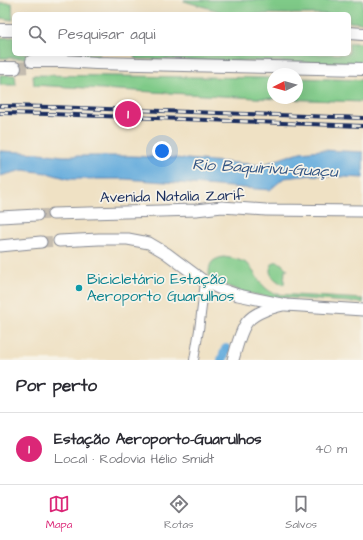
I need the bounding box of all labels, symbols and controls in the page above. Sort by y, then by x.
search box [12,12,351,56]
icon: search [26,23,48,45]
text: Pesquisar aqui [58,24,155,45]
north arrow [267,68,303,104]
pin: 1 [115,99,141,129]
your location [152,141,172,161]
water label: Rio Baquirivu-Guaçu [192,153,339,183]
street label: Avenida Natalia Zarif [100,185,244,208]
place label: Bicicletário Estação Aeroporto Guarulhos [87,269,235,307]
marker: Bicicletário Estação Aeroporto Guarulhos [74,283,84,293]
text: Por perto [16,374,97,398]
text: Estação Aeroporto-Guarulhos [54,429,262,450]
text: 1 [28,440,30,458]
text: 40 m [315,440,347,458]
text: Local · Rodovia Hélio Smidt [54,450,214,468]
tab: Mapa [46,493,72,532]
tab: Rotas [164,493,194,532]
tab: Salvos [285,493,317,532]

